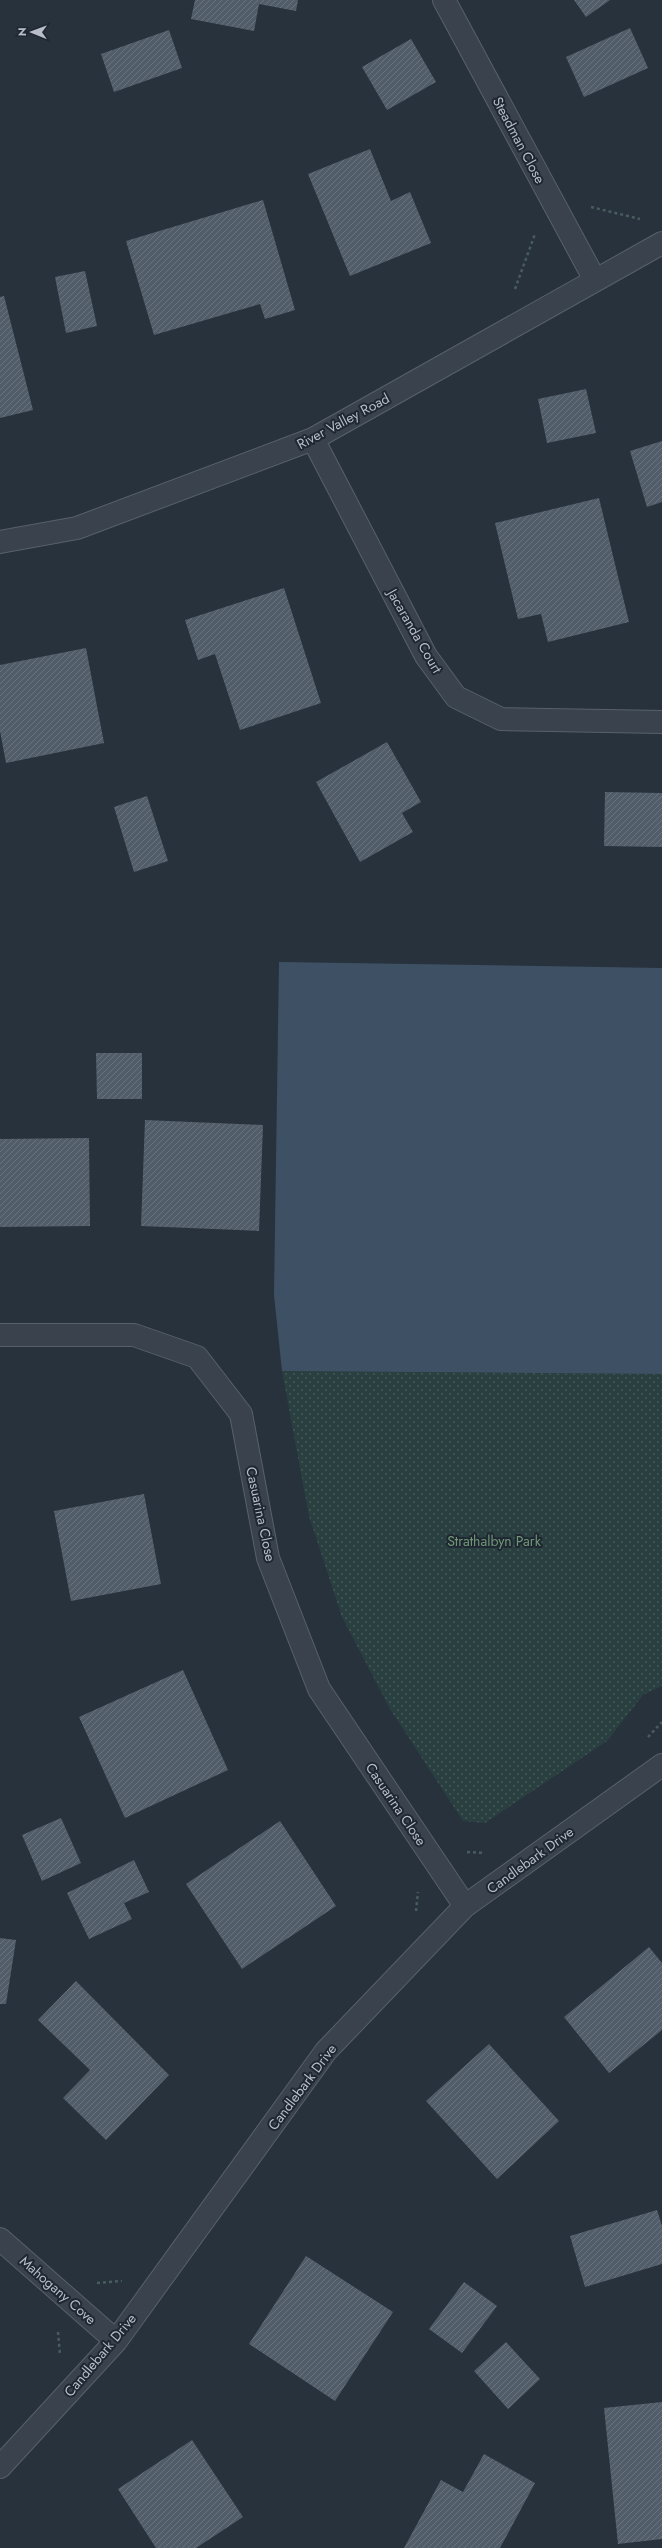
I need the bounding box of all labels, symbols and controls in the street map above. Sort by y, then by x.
north arrow [12,12,52,52]
text: N [14,27,30,36]
street label: Steadman Close [488,93,550,187]
street label: River Valley Road [293,388,393,454]
street label: Jacaranda Court [382,584,447,677]
street label: Casuarina Close [241,1465,281,1563]
park label: Strathalbyn Park [447,1531,542,1551]
street label: Casuarina Close [361,1759,431,1849]
street label: Candlebark Drive [482,1822,578,1898]
street label: Candlebark Drive [263,2040,341,2134]
street label: Mahogany Cove [15,2251,101,2329]
street label: Candlebark Drive [59,2309,141,2401]

